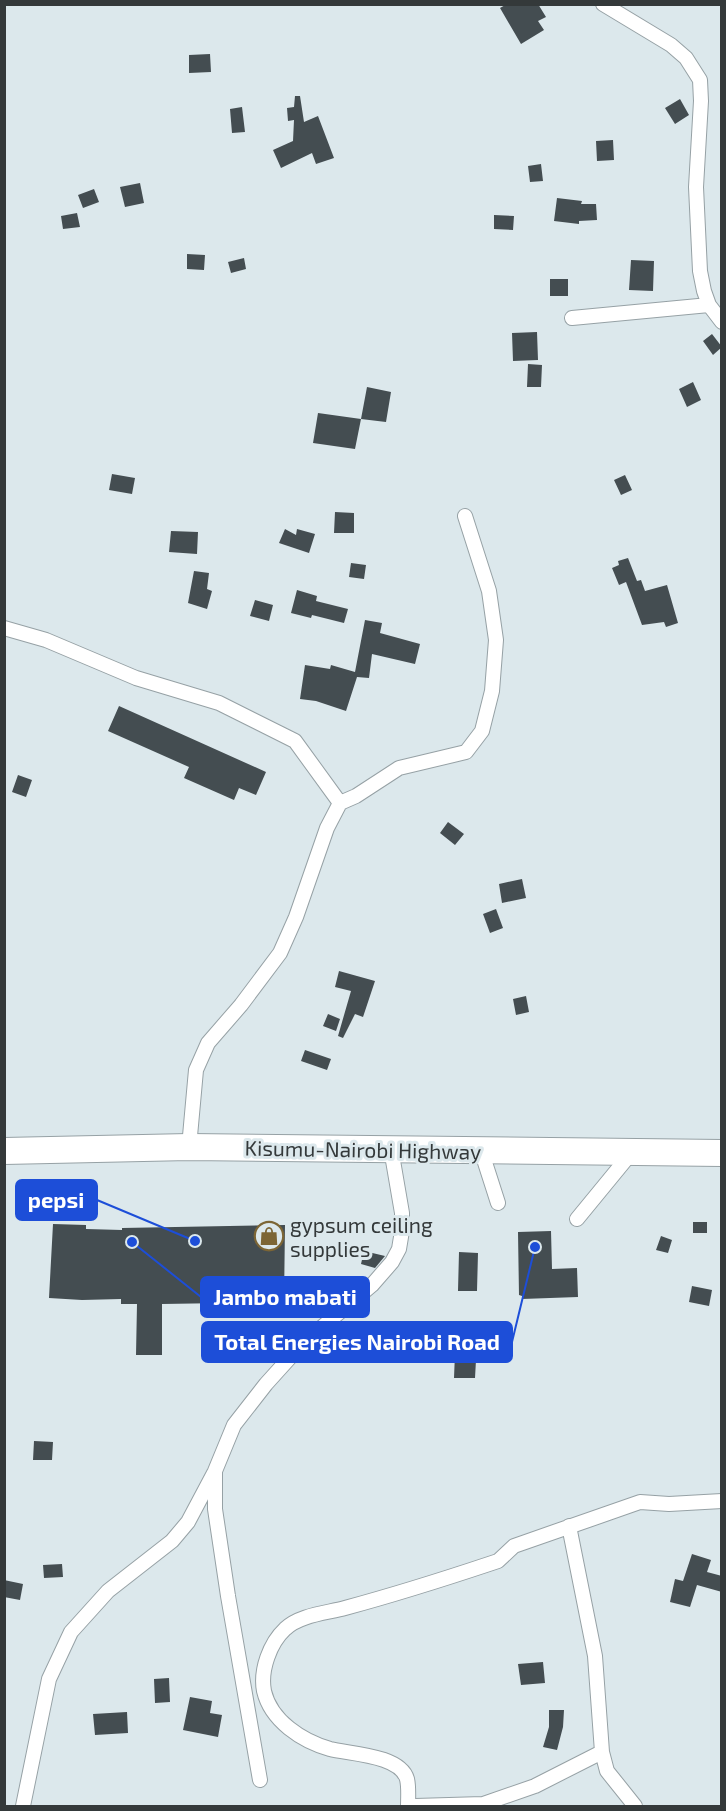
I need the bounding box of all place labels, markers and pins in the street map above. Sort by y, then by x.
callout: pepsi [16,1180,97,1220]
place label: gypsum ceiling supplies [290,1212,433,1261]
shop icon: gypsum ceiling supplies [253,1220,285,1252]
callout: Jambo mabati [201,1277,369,1317]
callout: Total Energies Nairobi Road [202,1322,512,1362]

